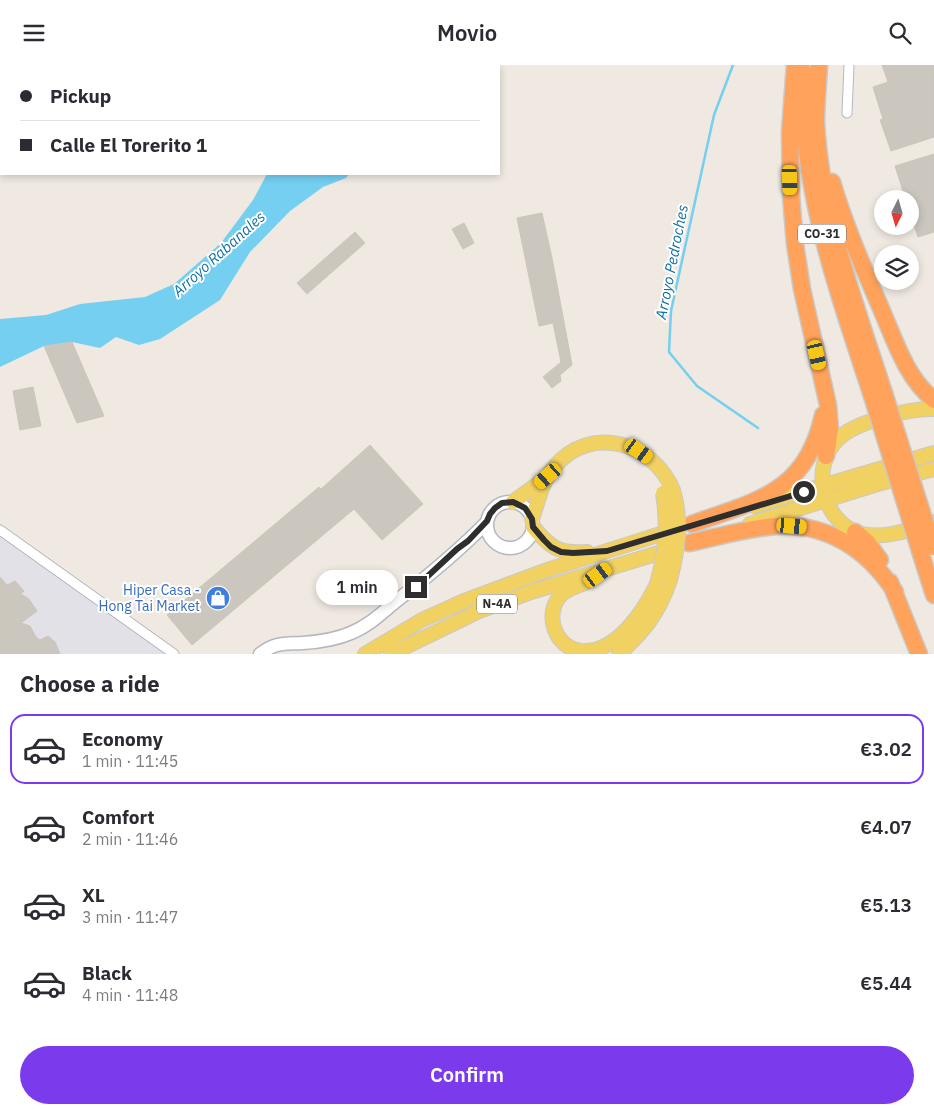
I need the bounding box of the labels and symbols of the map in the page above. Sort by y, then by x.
car [781,165,798,195]
north arrow [874,190,919,235]
water label: Arroyo Pedroches [651,203,692,322]
water label: Arroyo Rabanales [168,207,269,301]
road number: CO-31 [798,225,846,243]
car [806,339,827,371]
car [622,436,655,466]
car [531,460,564,492]
route start [793,481,815,503]
car [776,517,807,535]
car [581,560,614,590]
callout: 1 min [316,569,398,605]
route end [405,576,427,598]
place label: Hiper Casa - Hong Tai Market [99,581,200,615]
shop icon: Hiper Casa - Hong Tai Market [205,585,231,611]
road number: N-4A [477,595,517,613]

